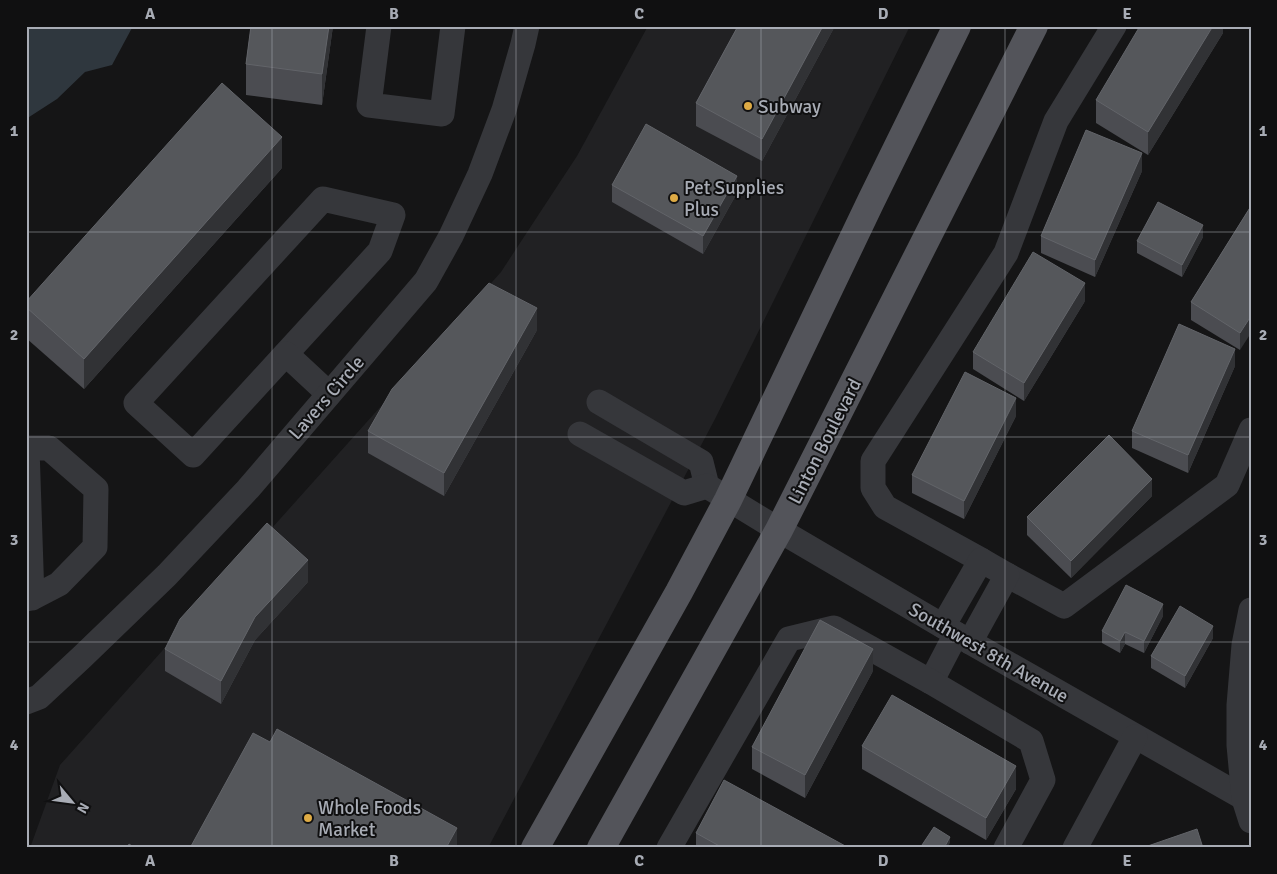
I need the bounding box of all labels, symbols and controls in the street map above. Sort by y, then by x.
text: A [145,4,156,24]
text: B [389,4,399,24]
text: C [634,4,644,24]
text: D [878,4,889,24]
text: E [1122,4,1132,24]
place label: Subway [758,95,821,119]
marker: Subway [742,100,754,112]
text: 1 [10,121,19,141]
text: 1 [1259,121,1268,141]
place label: Pet Supplies Plus [684,176,784,222]
marker: Pet Supplies Plus [668,192,680,204]
text: 2 [10,325,18,345]
text: 2 [1259,325,1267,345]
street label: Lavers Circle [284,351,370,445]
street label: Linton Boulevard [783,375,867,508]
text: 3 [10,530,18,550]
text: 3 [1259,530,1267,550]
street label: Southwest 8th Avenue [904,597,1073,708]
text: 4 [10,735,19,755]
text: 4 [1259,735,1268,755]
north arrow [48,776,98,826]
place label: Whole Foods Market [318,796,421,842]
text: N [73,800,93,816]
marker: Whole Foods Market [302,812,314,824]
text: A [145,851,156,871]
text: B [389,851,399,871]
text: C [634,851,644,871]
text: D [878,851,889,871]
text: E [1122,851,1132,871]

